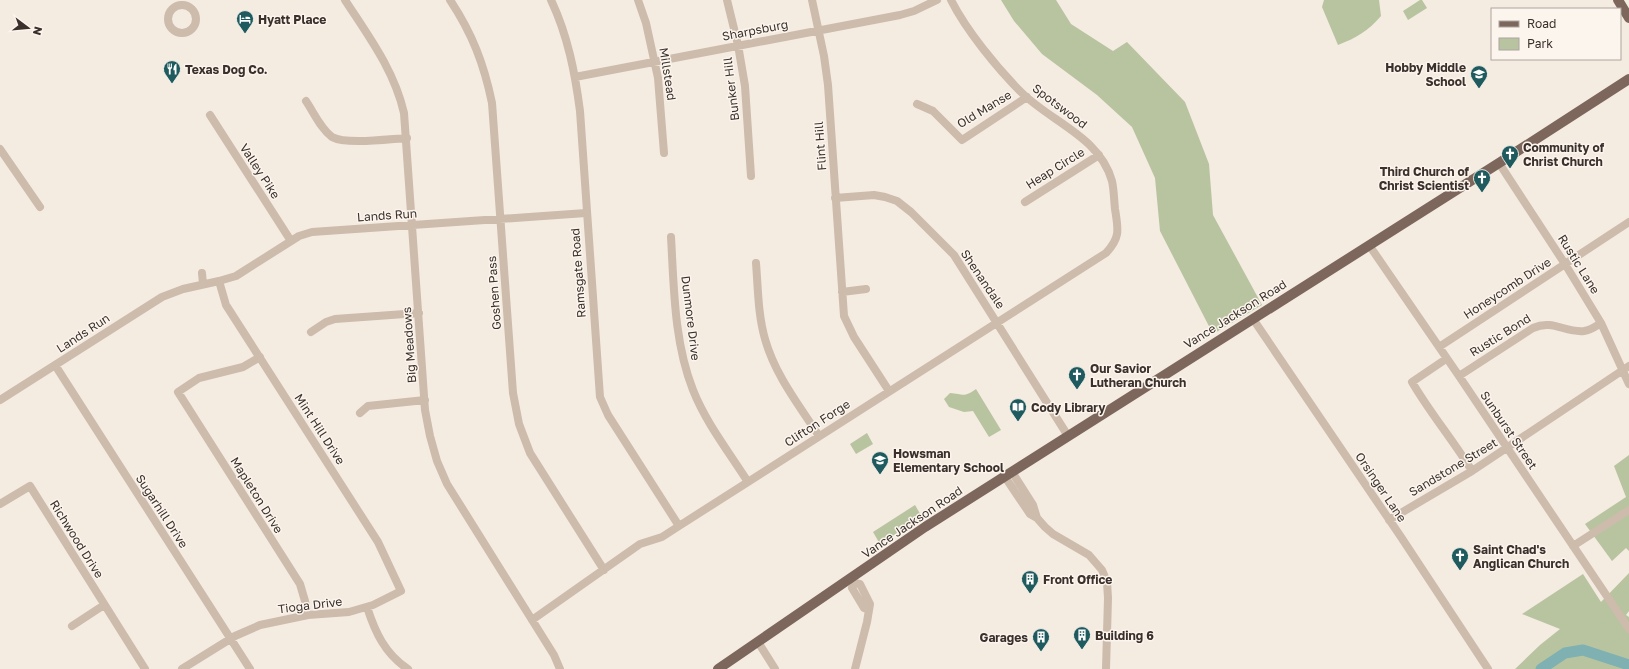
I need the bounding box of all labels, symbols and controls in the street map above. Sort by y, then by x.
north arrow [8,8,48,48]
legend [1491,8,1621,60]
hotel icon: Hyatt Place [235,9,255,34]
place label: Hyatt Place [258,12,326,27]
street label: Sharpsburg [721,16,789,44]
text: Road [1527,16,1556,31]
text: N [31,25,45,37]
text: Park [1527,36,1553,51]
street label: Millstead [656,46,680,102]
street label: Bunker Hill [720,56,742,122]
restaurant icon: Texas Dog Co. [162,59,182,84]
place label: Hobby Middle School [1385,60,1466,89]
place label: Texas Dog Co. [185,62,268,77]
school or university icon: Hobby Middle School [1469,64,1489,89]
street label: Spotswood [1030,81,1090,131]
street label: Old Manse [954,87,1014,131]
street label: Flint Hill [811,121,829,171]
place label: Community of Christ Church [1523,140,1605,169]
street label: Valley Pike [237,141,283,201]
street label: Heap Circle [1023,144,1087,192]
church icon: Community of Christ Church [1500,144,1520,169]
place label: Third Church of Christ Scientist [1379,164,1470,193]
church icon: Third Church of Christ Scientist [1472,168,1492,193]
street label: Lands Run [356,205,418,225]
street label: Ramsgate Road [567,228,589,318]
street label: Rustic Lane [1555,232,1603,296]
street label: Shenandale [958,246,1008,312]
street label: Honeycomb Drive [1460,254,1554,322]
street label: Goshen Pass [484,256,504,330]
street label: Dunmore Drive [678,275,704,361]
street label: Vance Jackson Road [1181,276,1289,352]
street label: Big Meadows [399,306,419,384]
street label: Lands Run [54,310,112,356]
street label: Rustic Bond [1467,310,1533,360]
place label: Our Savior Lutheran Church [1090,361,1186,390]
church icon: Our Savior Lutheran Church [1067,365,1087,390]
street label: Sunburst Street [1477,388,1541,472]
street label: Mint Hill Drive [292,391,348,467]
street label: Clifton Forge [781,396,853,450]
library icon: Cody Library [1008,397,1028,422]
place label: Cody Library [1031,400,1106,415]
street label: Sandstone Street [1406,435,1500,499]
place label: Howsman Elementary School [893,446,1004,475]
street label: Orsinger Lane [1352,449,1410,525]
school or university icon: Howsman Elementary School [870,450,890,475]
street label: Mapleton Drive [228,454,287,536]
street label: Sugarhill Drive [133,471,191,551]
street label: Vance Jackson Road [859,483,965,561]
street label: Richwood Drive [47,497,107,581]
place label: Saint Chad's Anglican Church [1473,542,1569,571]
church icon: Saint Chad's Anglican Church [1450,546,1470,571]
building icon: Front Office [1020,569,1040,594]
place label: Front Office [1043,572,1112,587]
street label: Tioga Drive [277,594,343,616]
building icon: Building 6 [1072,625,1092,650]
building icon: Garages [1031,627,1051,652]
place label: Building 6 [1095,628,1154,643]
place label: Garages [980,630,1028,645]

